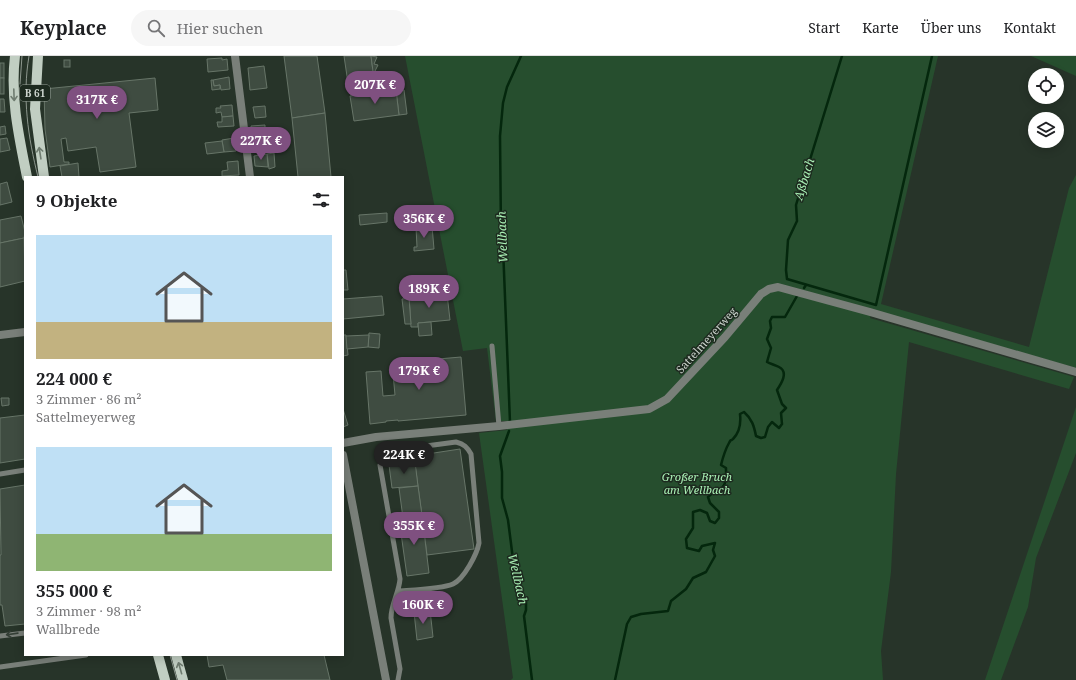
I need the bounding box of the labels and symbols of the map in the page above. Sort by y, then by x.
pin: 207K € [342,71,408,105]
road number: B 61 [20,85,50,101]
pin: 317K € [64,86,130,120]
one-way arrow [10,88,18,101]
pin: 227K € [228,127,294,161]
one-way arrow [36,147,44,160]
water label: Aßbach [789,156,818,203]
pin: 356K € [391,205,457,239]
water label: Wellbach [493,211,511,263]
pin: 189K € [396,275,462,309]
street label: Sattelmeyerweg [672,304,740,376]
pin: 179K € [386,357,452,391]
pin: 224K € [371,441,437,475]
park label: Großer Bruch am Wellbach [662,469,733,497]
pin: 355K € [381,512,447,546]
water label: Wellbach [504,552,532,606]
pin: 160K € [390,591,456,625]
one-way arrow [6,630,19,638]
one-way arrow [176,661,183,674]

